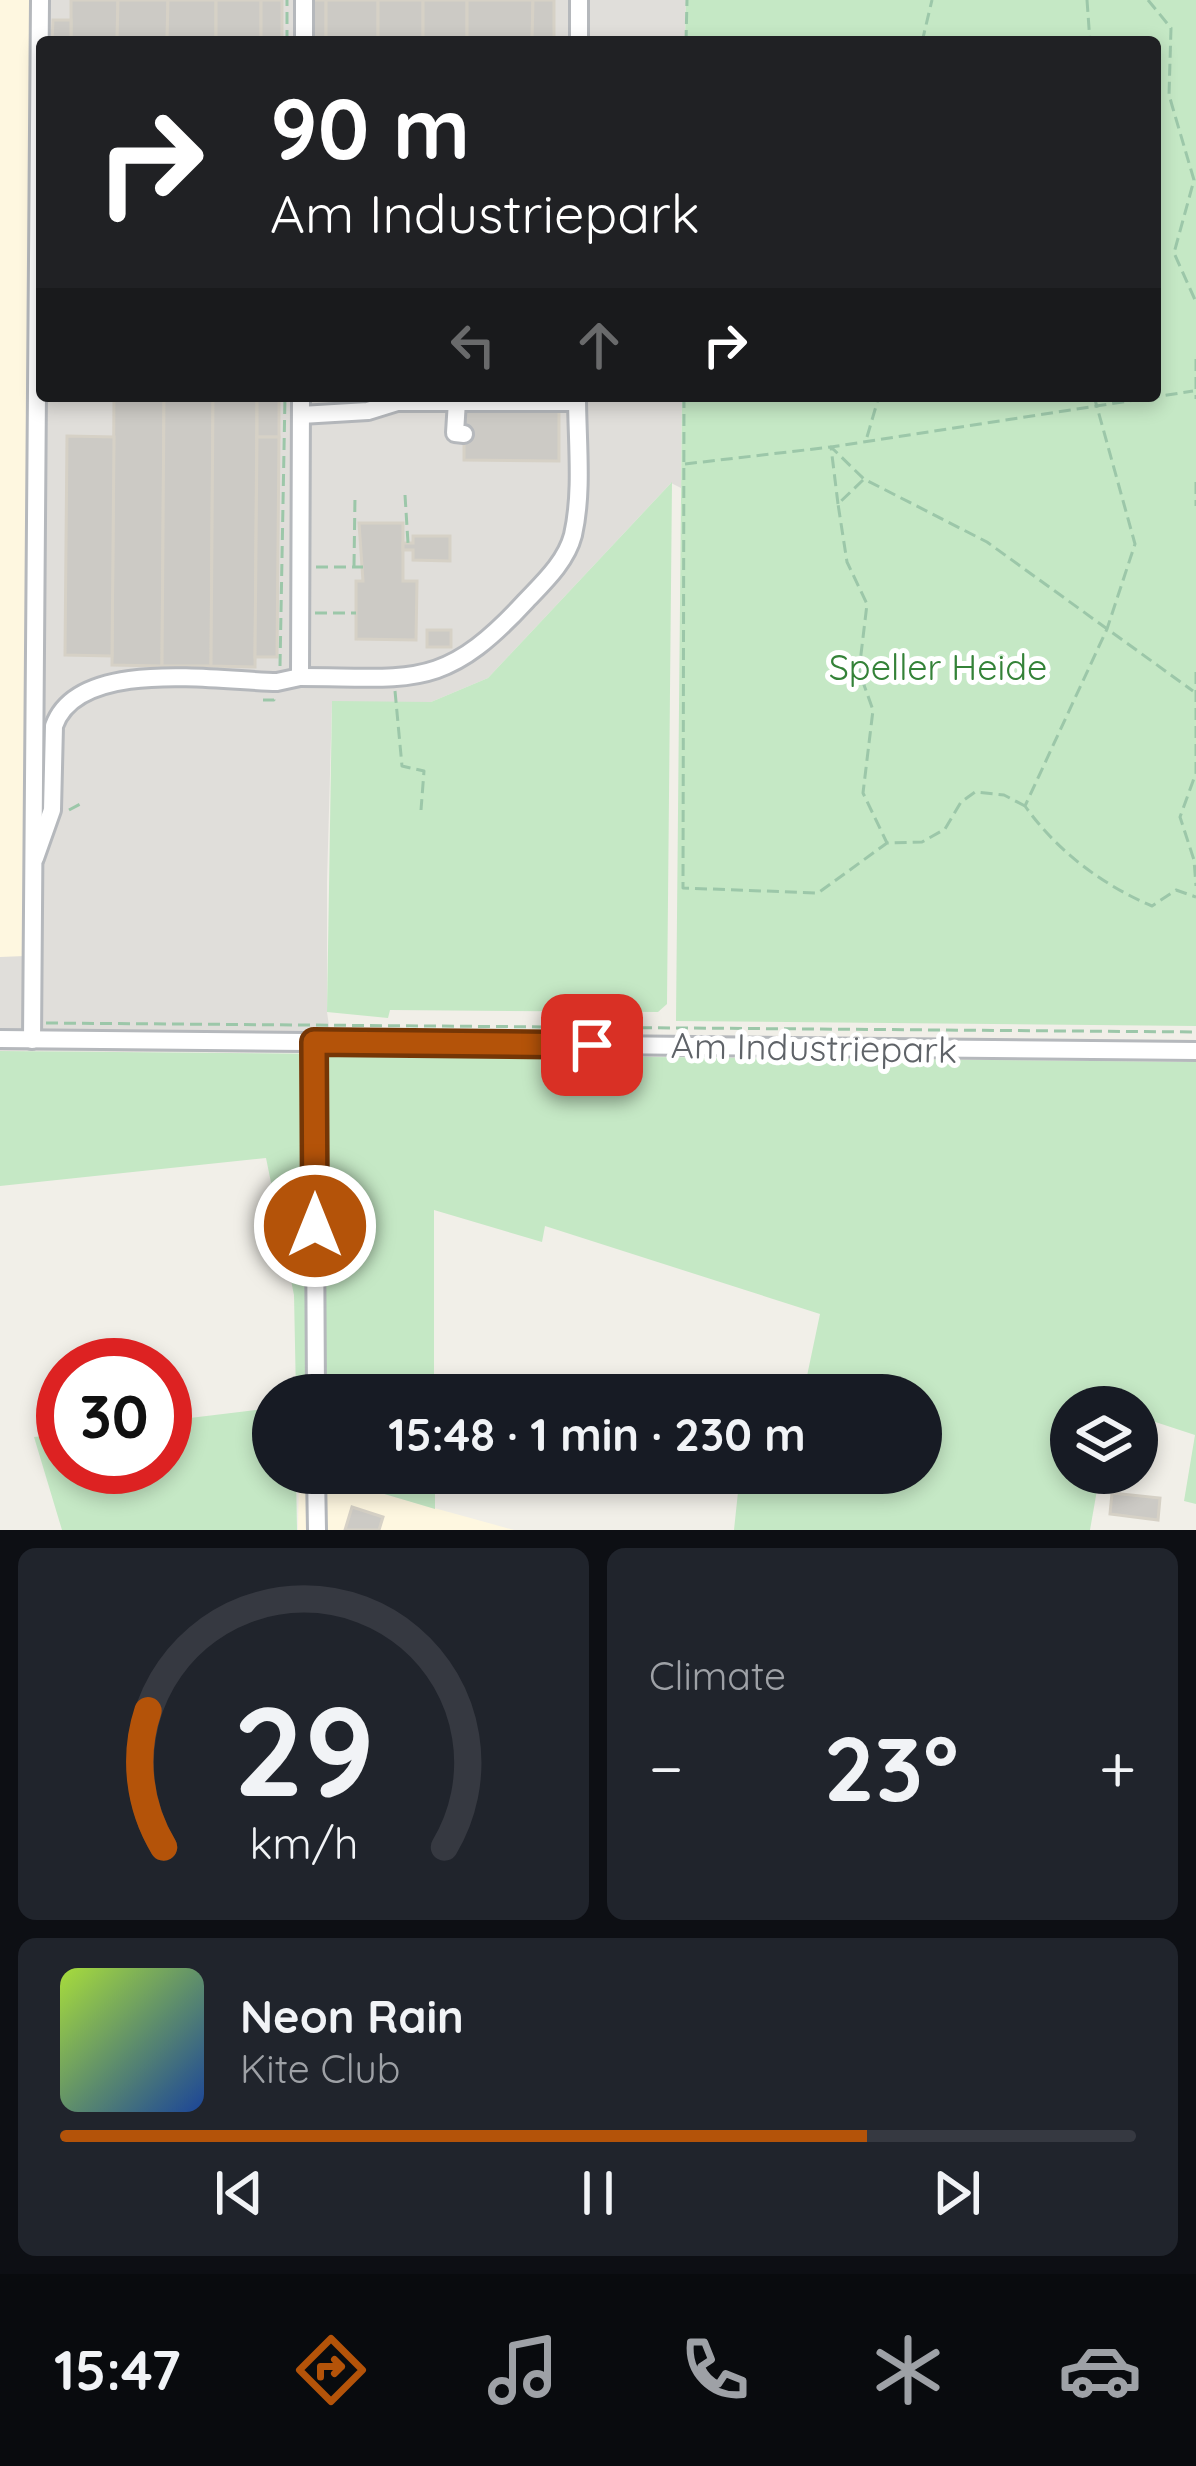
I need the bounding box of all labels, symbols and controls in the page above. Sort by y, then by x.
text: 90 m [270,75,470,180]
icon: right [72,84,228,240]
text: Am Industriepark [270,179,700,247]
icon: left [440,312,506,378]
icon: ahead [566,312,632,378]
icon: right [692,312,758,378]
park label: Speller Heide [829,644,1047,689]
pin [541,994,643,1096]
icon: arrive [559,1012,625,1078]
street label: Am Industriepark [670,1022,958,1072]
position arrow [252,1163,378,1289]
speed limit sign: 30 [36,1338,192,1494]
map controls [1050,1386,1158,1494]
button: layers [1050,1386,1158,1494]
text: 15:48 · 1 min · 230 m [388,1406,806,1462]
text: Climate [649,1651,786,1700]
text: 29 [233,1671,374,1827]
text: 23° [824,1711,959,1824]
text: − [649,1726,683,1809]
text: + [1099,1726,1136,1809]
text: km/h [249,1816,358,1870]
text: Neon Rain [240,1988,464,2044]
text: Kite Club [240,2044,400,2093]
icon: previous [206,2160,272,2226]
icon: pause [565,2160,631,2226]
icon: next [924,2160,990,2226]
icon: directions [289,2328,373,2412]
icon: music [481,2328,565,2412]
icon: phone [673,2328,757,2412]
icon: climate [866,2328,950,2412]
icon: car [1058,2328,1142,2412]
text: 15:47 [54,2336,181,2404]

